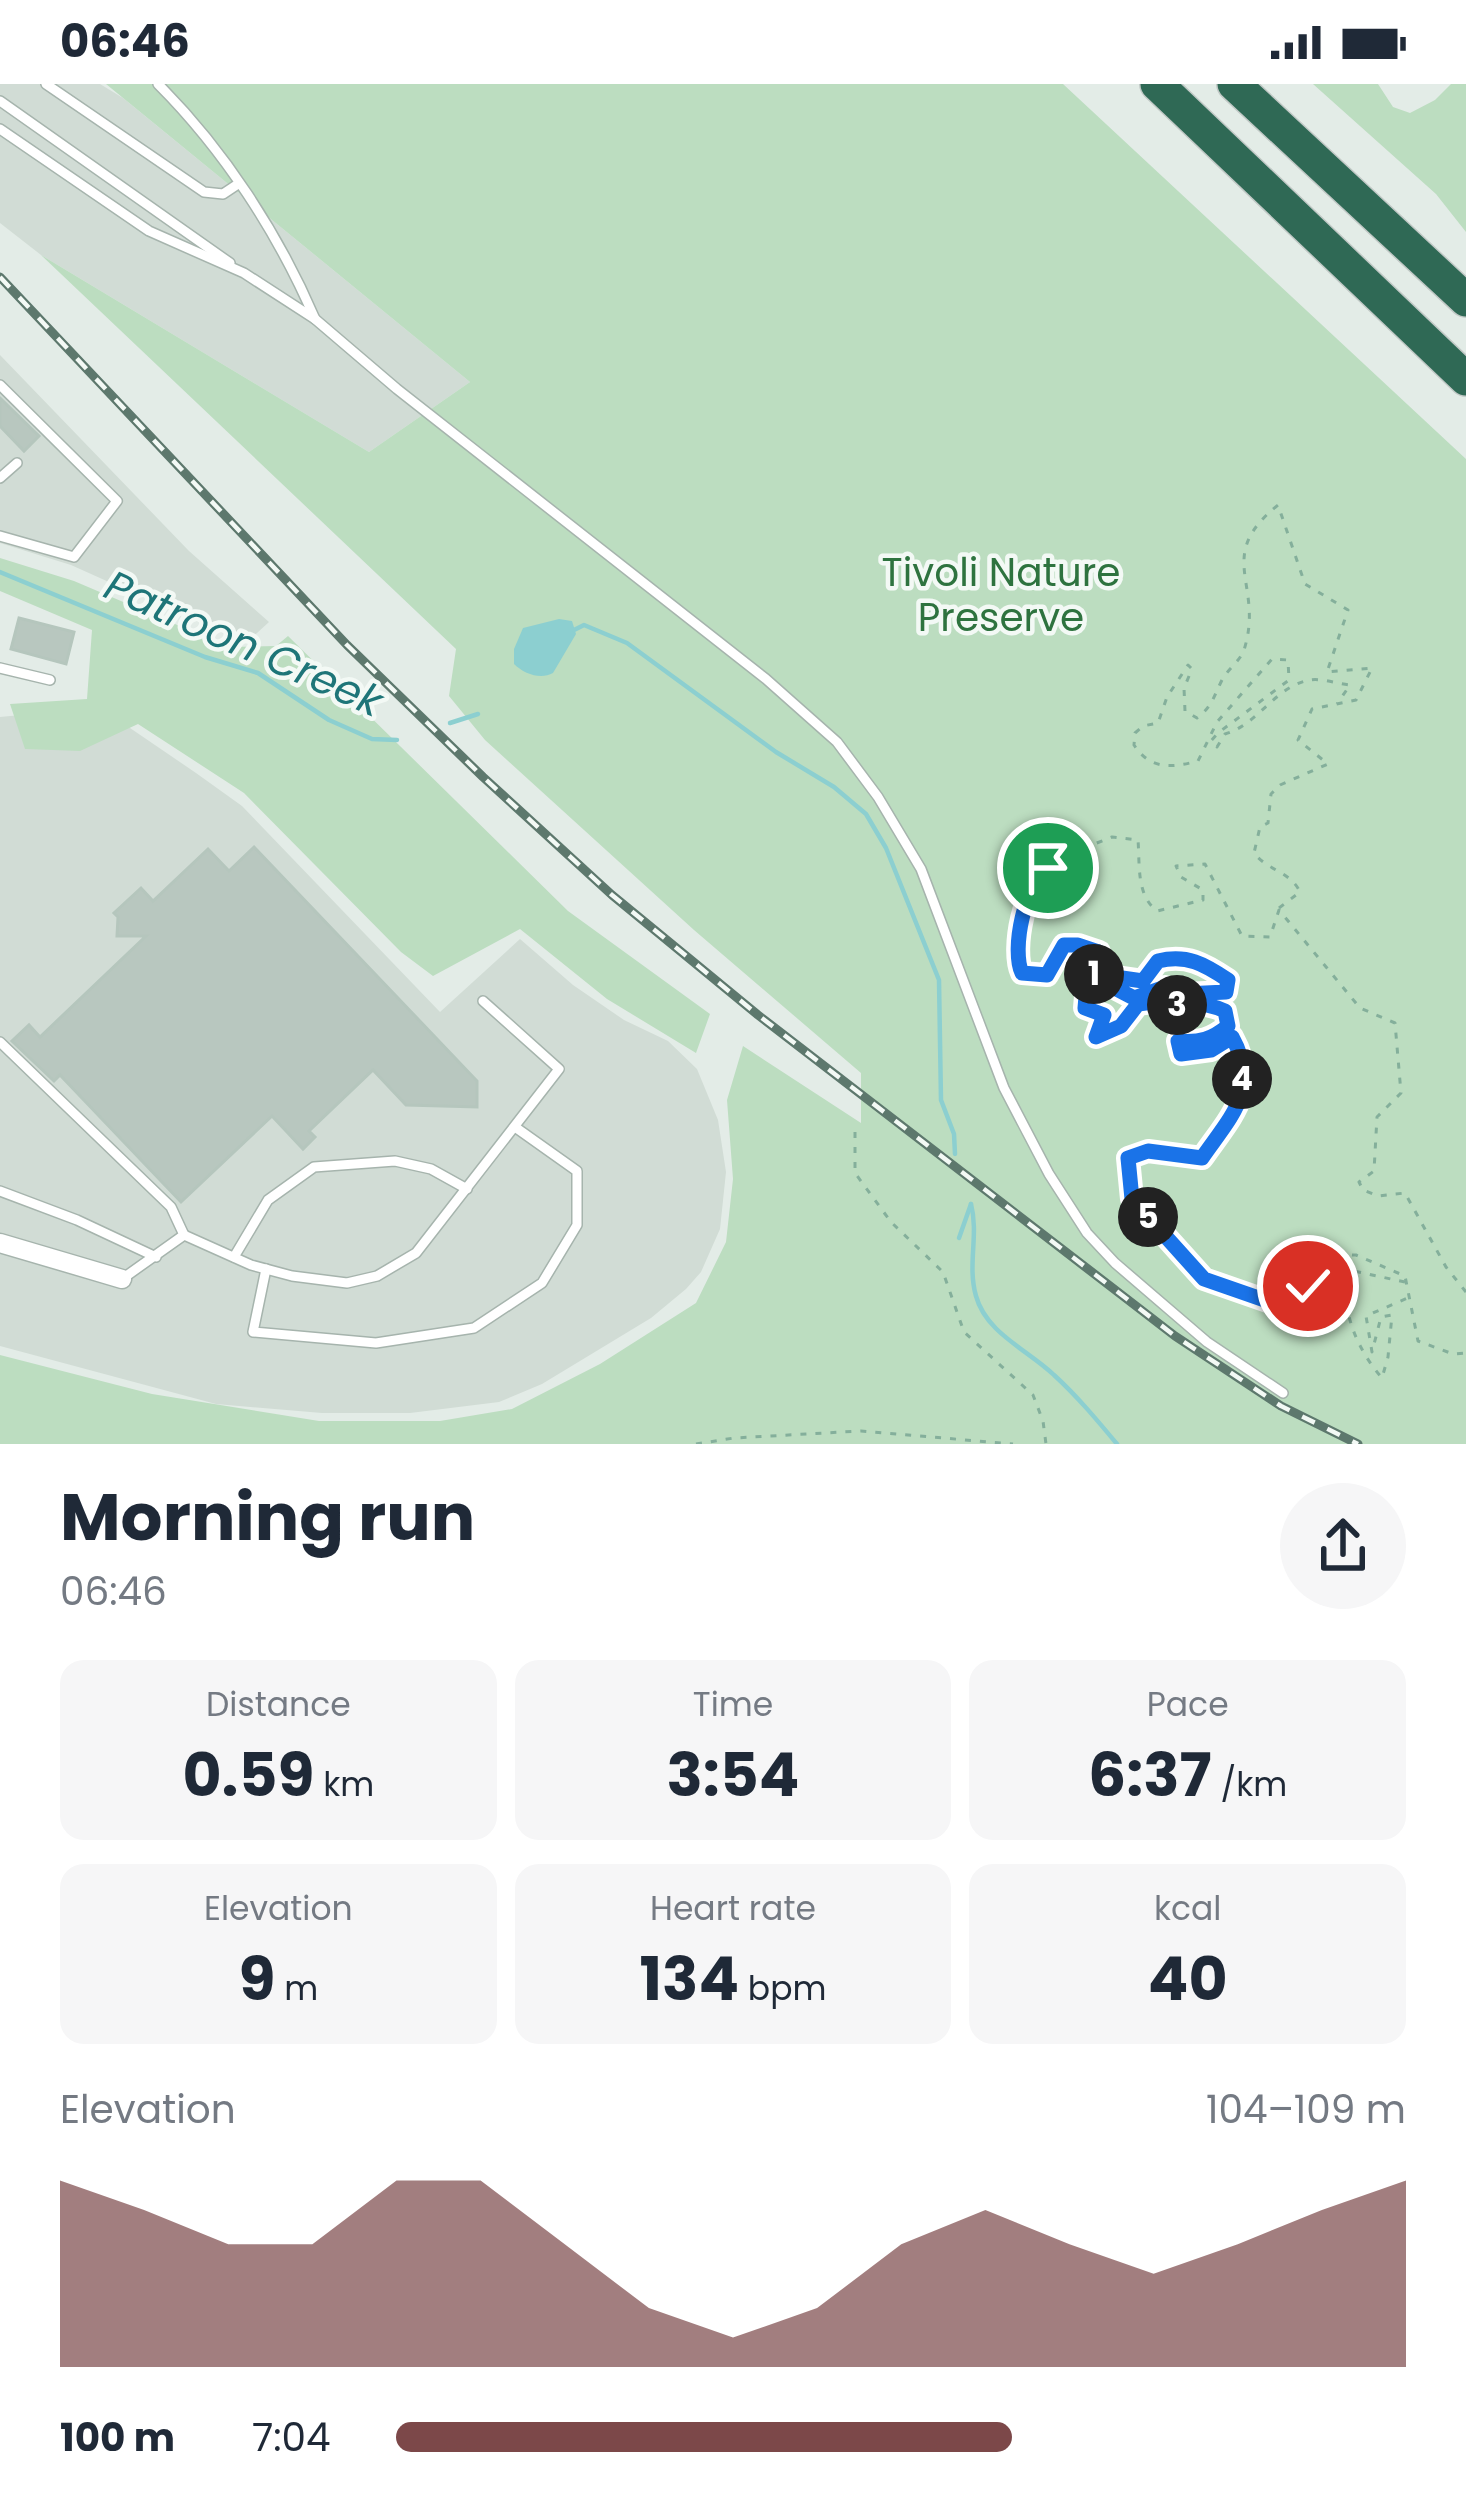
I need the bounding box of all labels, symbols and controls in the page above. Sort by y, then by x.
text: 06:46 [60,10,190,73]
park label: Tivoli Nature Preserve [882,545,1120,645]
water label: Patroon Creek [95,556,394,732]
pin [997,817,1099,919]
icon: arrive [1015,835,1081,901]
pin: 1 [1064,944,1124,1004]
text: 1 [1088,950,1100,997]
pin: 3 [1147,975,1207,1035]
text: 3 [1167,981,1187,1028]
pin: 4 [1212,1049,1272,1109]
text: 4 [1231,1055,1253,1102]
pin: 5 [1118,1187,1178,1247]
text: 5 [1137,1193,1159,1240]
pin [1257,1235,1359,1337]
icon: check [1275,1253,1341,1319]
text: Morning run [60,1471,475,1563]
button: share [1280,1483,1406,1609]
text: 06:46 [60,1564,167,1619]
text: Distance [206,1681,351,1728]
text: Time [693,1681,773,1728]
text: Pace [1147,1681,1229,1728]
text: 0.59 [182,1733,314,1817]
text: 3:54 [667,1733,799,1817]
text: 6:37 [1088,1733,1212,1817]
text: km [314,1761,374,1808]
text: /km [1212,1761,1287,1808]
text: Elevation [204,1885,353,1932]
text: Heart rate [650,1885,816,1932]
text: kcal [1154,1885,1221,1932]
text: 9 [238,1937,275,2021]
text: 134 [640,1937,739,2021]
text: 40 [1148,1937,1228,2021]
text: m [275,1965,318,2012]
text: bpm [739,1965,826,2012]
text: Elevation [60,2082,236,2137]
text: 104–109 m [1206,2082,1406,2137]
text: 100 m [60,2410,175,2465]
text: 7:04 [252,2410,331,2465]

